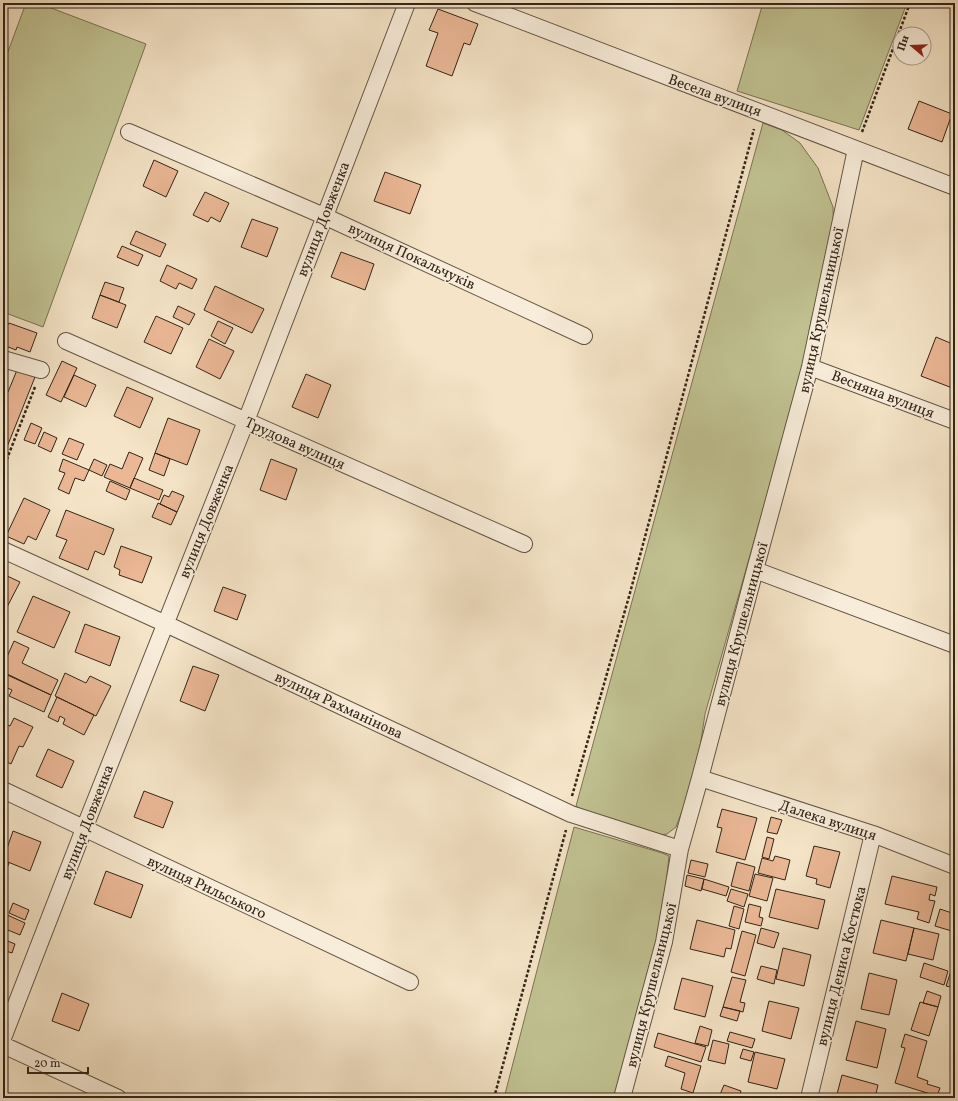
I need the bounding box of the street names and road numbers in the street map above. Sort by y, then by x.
street label: Весела вулиця [665,70,764,123]
street label: вулиця Довженка [293,159,356,280]
street label: вулиця Покальчуків [344,219,478,296]
street label: вулиця Крушельницької [795,225,850,395]
street label: Весняна вулиця [828,366,937,425]
street label: Трудова вулиця [241,413,348,476]
street label: вулиця Довженка [175,461,240,582]
street label: вулиця Крушельницької [710,540,775,709]
street label: вулиця Рахманінова [271,667,406,745]
street label: вулиця Довженка [57,762,120,883]
street label: Далека вулиця [776,796,879,847]
street label: вулиця Рильського [143,851,270,925]
street label: вулиця Дениса Костюка [812,884,873,1049]
street label: вулиця Крушельницької [622,900,683,1070]

